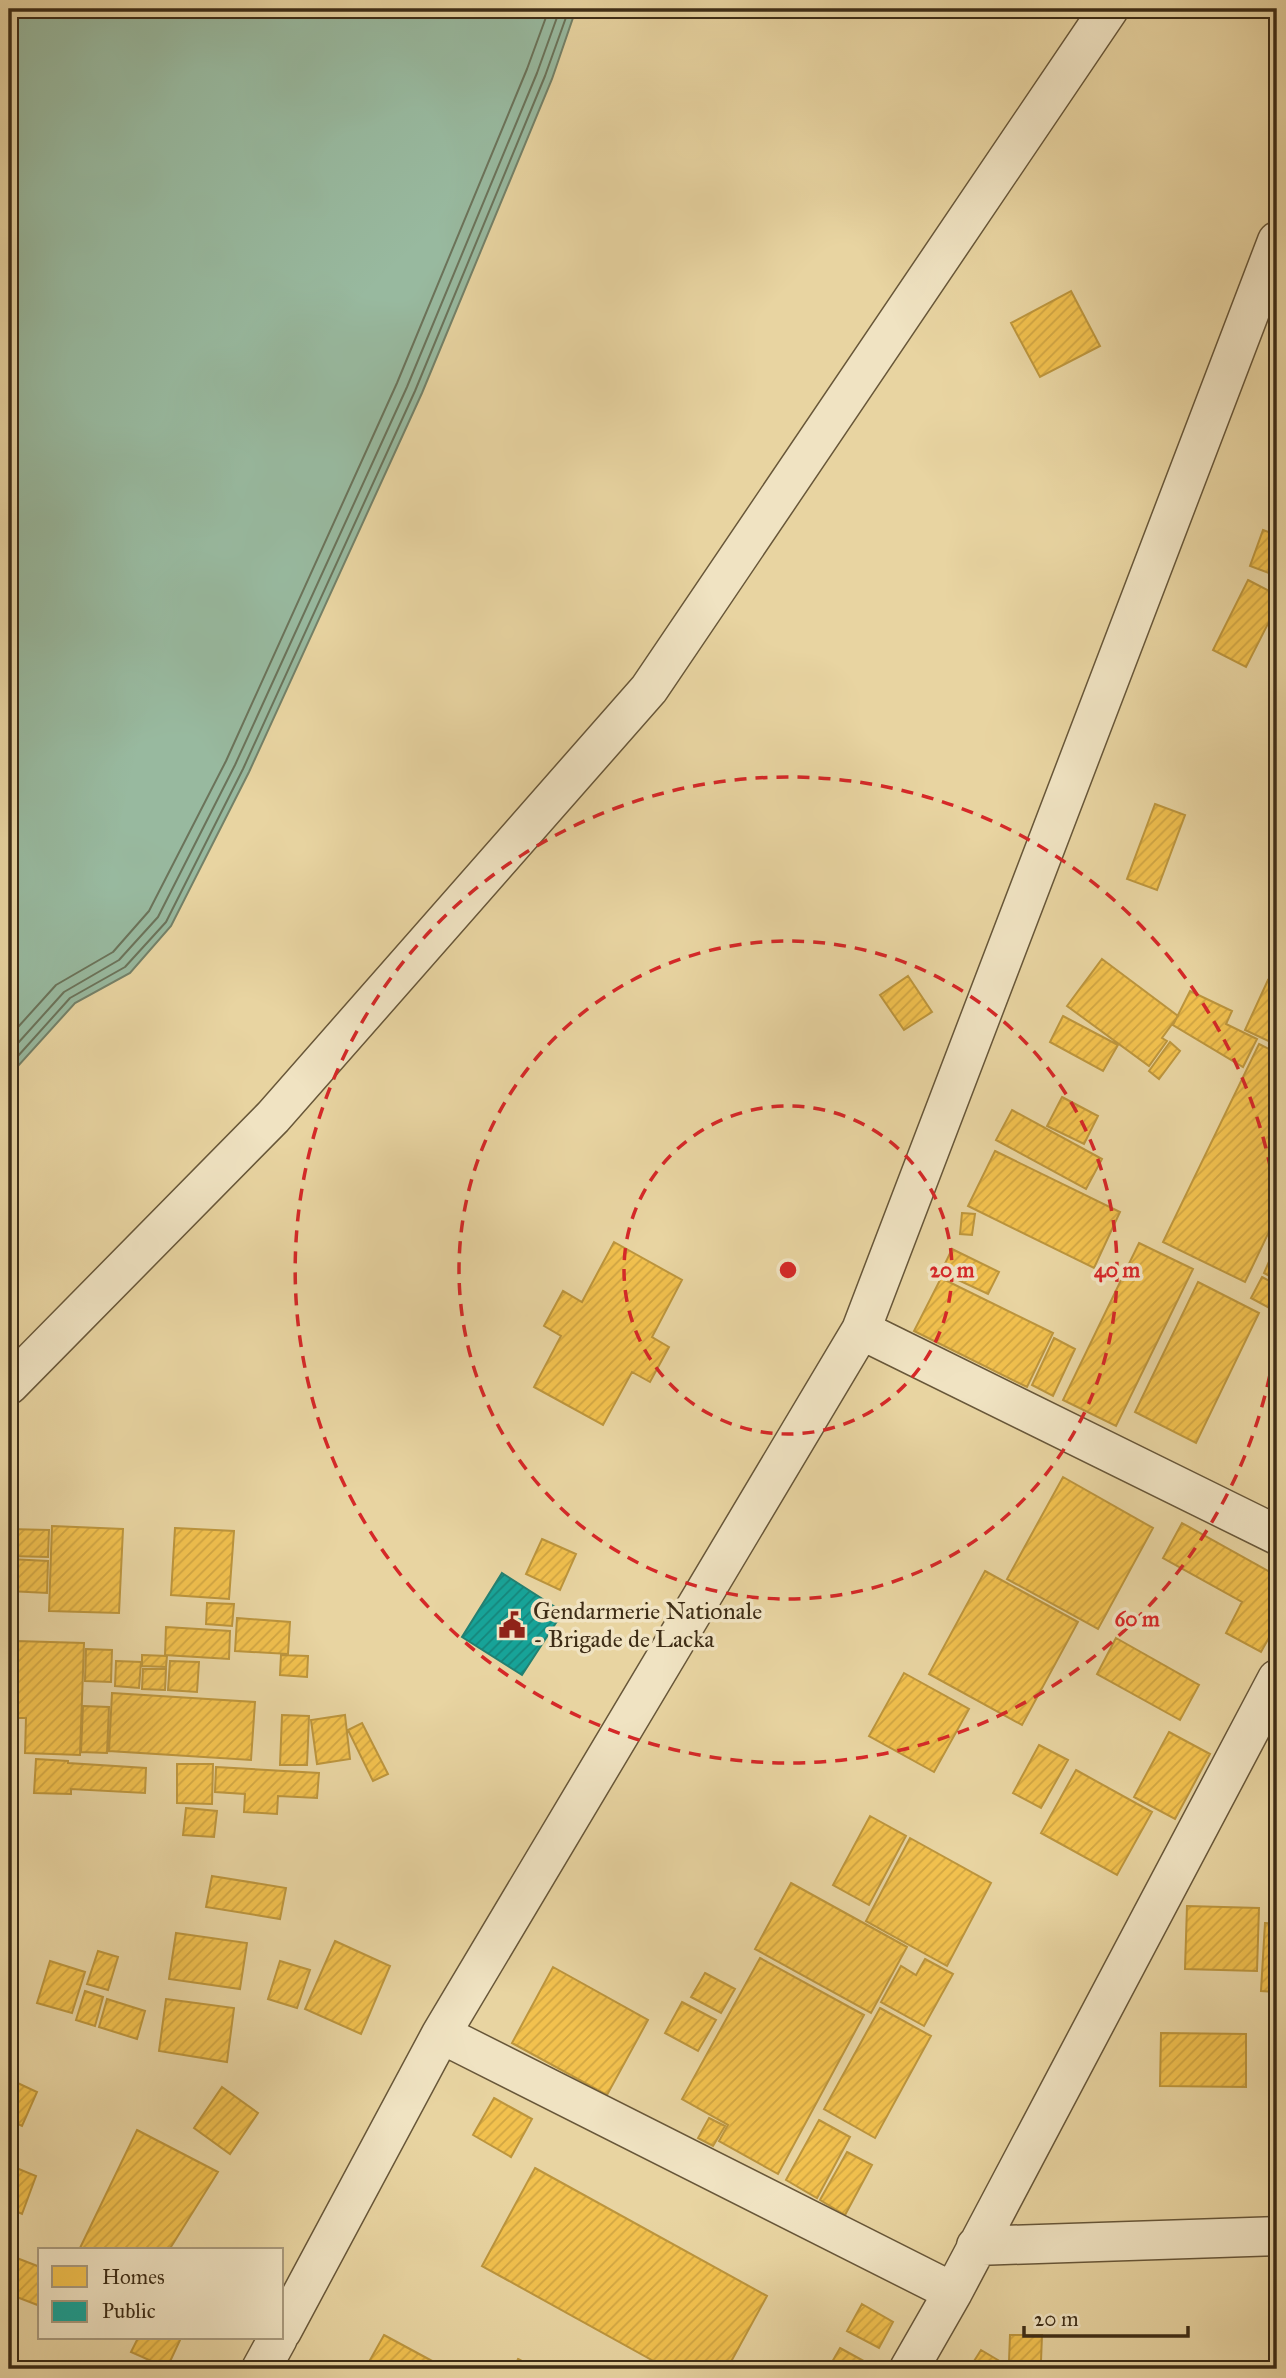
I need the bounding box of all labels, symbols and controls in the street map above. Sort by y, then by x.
text: 20 m [930,1257,975,1283]
text: 40 m [1094,1257,1140,1283]
centre of rings [776,1258,800,1282]
place label: Gendarmerie Nationale - Brigade de Lacka [533,1596,762,1654]
text: 60 m [1114,1606,1160,1632]
public building icon: Gendarmerie Nationale - Brigade de Lacka [497,1610,527,1640]
legend [38,2248,284,2340]
text: Homes [102,2264,165,2290]
scale bar [1024,2294,1188,2338]
text: Public [102,2298,156,2324]
text: 20 m [1034,2306,1079,2332]

